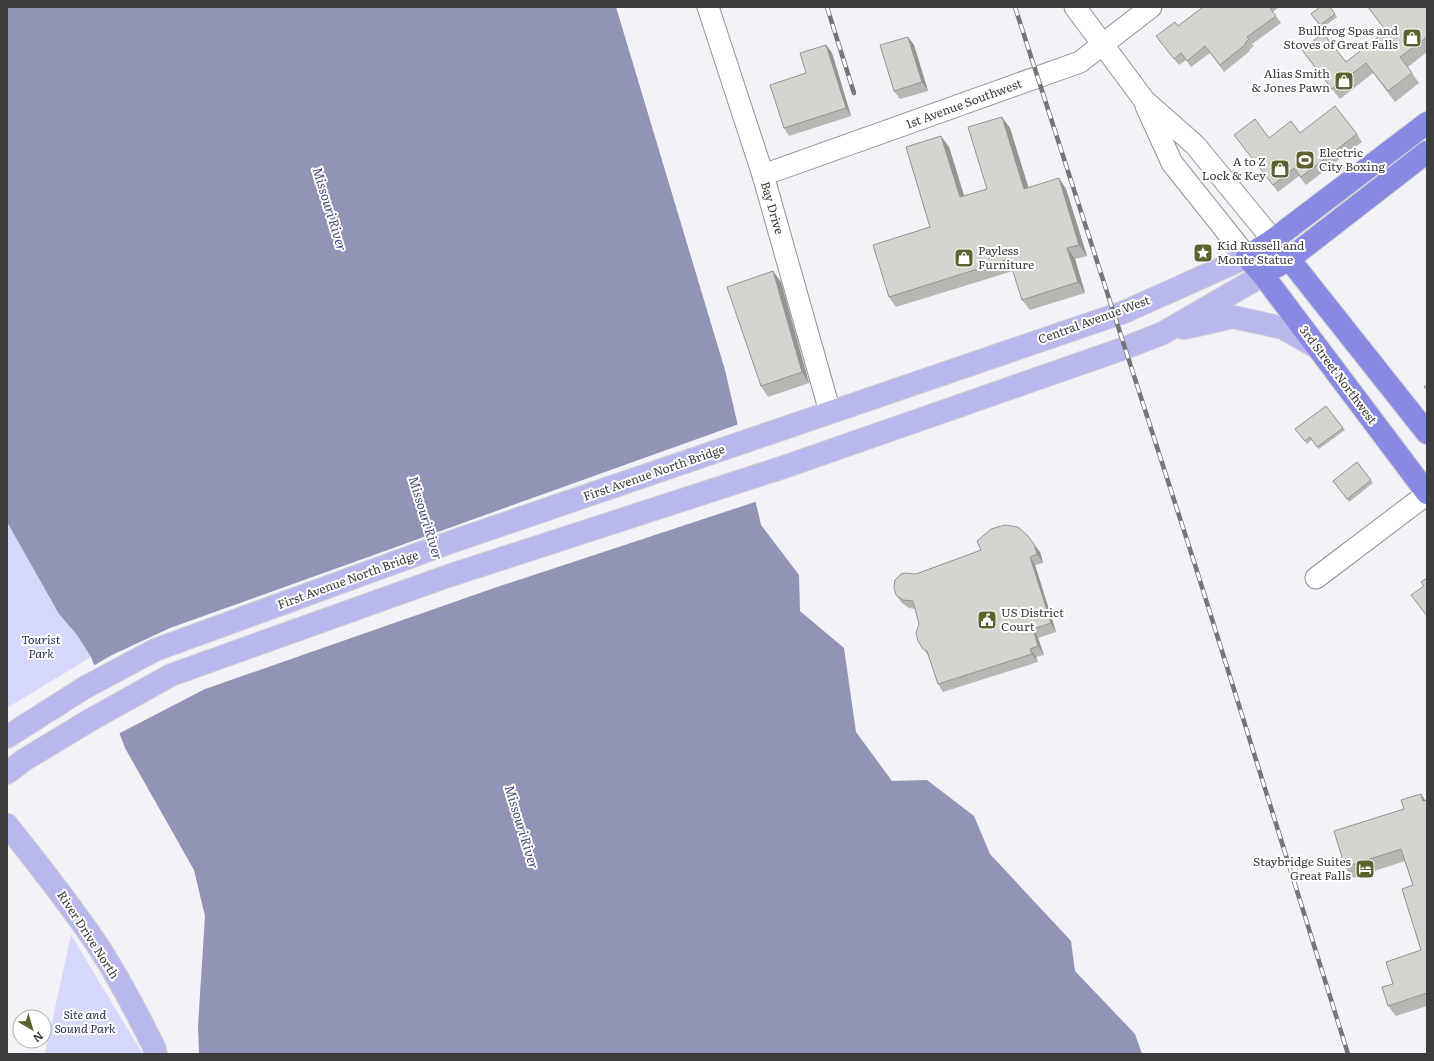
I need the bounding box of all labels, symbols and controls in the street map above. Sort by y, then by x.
place label: Bullfrog Spas and Stoves of Great Falls [1284,21,1399,53]
shop icon: Bullfrog Spas and Stoves of Great Falls [1401,27,1423,49]
place label: Alias Smith & Jones Pawn [1252,64,1330,96]
shop icon: Alias Smith & Jones Pawn [1333,70,1355,92]
street label: 1st Avenue Southwest [903,74,1024,132]
place label: Electric City Boxing [1319,143,1386,175]
sports icon: Electric City Boxing [1294,149,1316,171]
place label: A to Z Lock & Key [1202,152,1266,184]
shop icon: A to Z Lock & Key [1269,158,1291,180]
water label: Missouri River [309,165,352,253]
street label: Bay Drive [757,179,789,236]
place label: Kid Russell and Monte Statue [1217,236,1305,268]
place label: Payless Furniture [978,241,1034,273]
place icon: Kid Russell and Monte Statue [1192,242,1214,264]
shop icon: Payless Furniture [953,247,975,269]
street label: Central Avenue West [1035,290,1152,348]
street label: 3rd Street Northwest [1296,321,1382,428]
street label: First Avenue North Bridge [580,439,727,505]
water label: Missouri River [405,474,448,562]
street label: First Avenue North Bridge [275,545,421,613]
place label: US District Court [1001,603,1064,635]
public building icon: US District Court [976,609,998,631]
park label: Tourist Park [21,630,61,662]
water label: Missouri River [501,783,544,871]
place label: Staybridge Suites Great Falls [1253,852,1352,884]
hotel icon: Staybridge Suites Great Falls [1354,858,1376,880]
street label: River Drive North [53,887,124,982]
park label: Site and Sound Park [54,1005,116,1037]
north arrow [12,1009,52,1049]
text: N [30,1029,47,1047]

